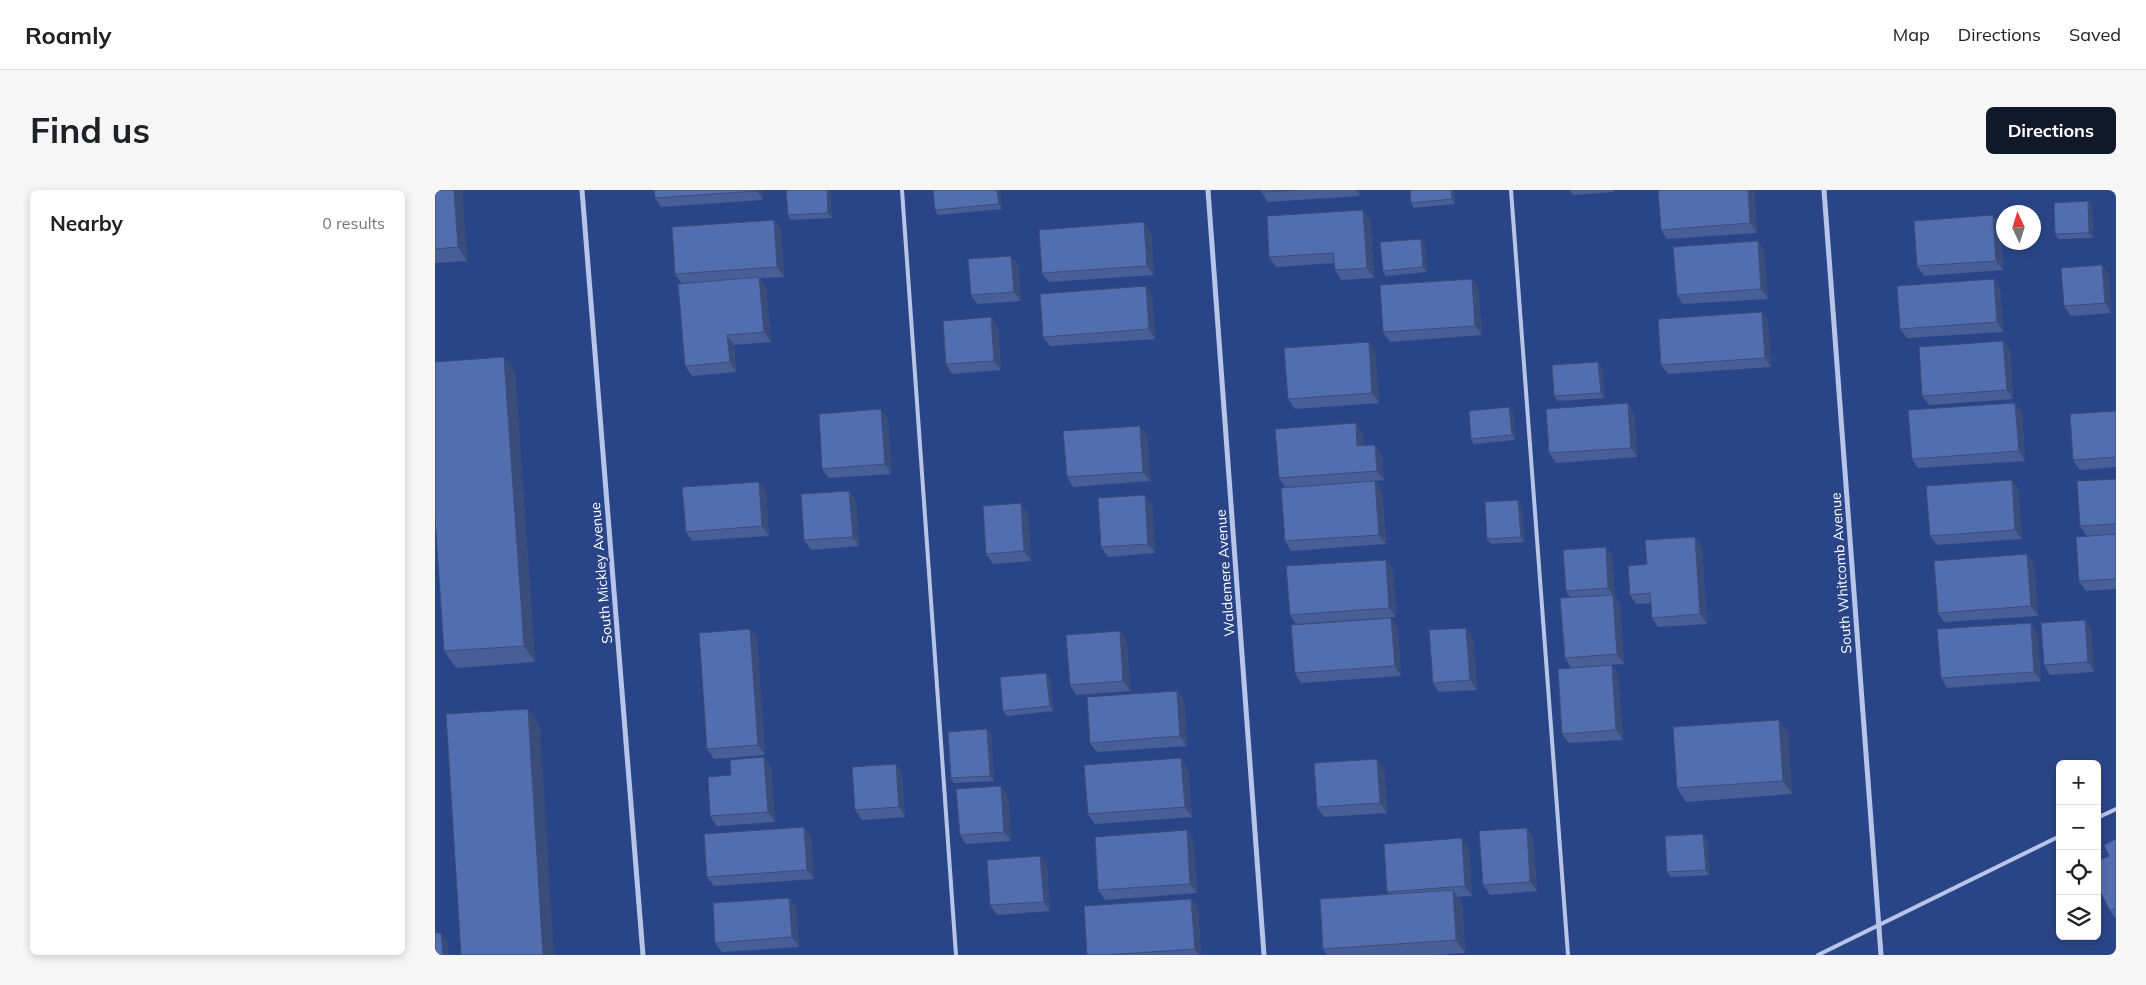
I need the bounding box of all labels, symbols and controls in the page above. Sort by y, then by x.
text: Roamly [25,20,112,50]
text: Map [1893,23,1930,46]
text: Directions [1958,23,2041,46]
text: Saved [2069,23,2121,46]
button: Directions [1986,107,2116,154]
text: Find us [30,108,150,152]
north arrow [1996,205,2041,250]
text: Nearby [50,210,123,236]
text: 0 results [322,213,385,233]
street label: South Whitcomb Avenue [1826,492,1856,654]
street label: South Mickley Avenue [586,502,616,644]
street label: Waldemere Avenue [1212,509,1238,637]
map controls [2056,760,2101,940]
button: + [2056,760,2101,805]
button: − [2056,805,2101,850]
button: locate [2056,850,2101,895]
button: layers [2056,895,2101,940]

